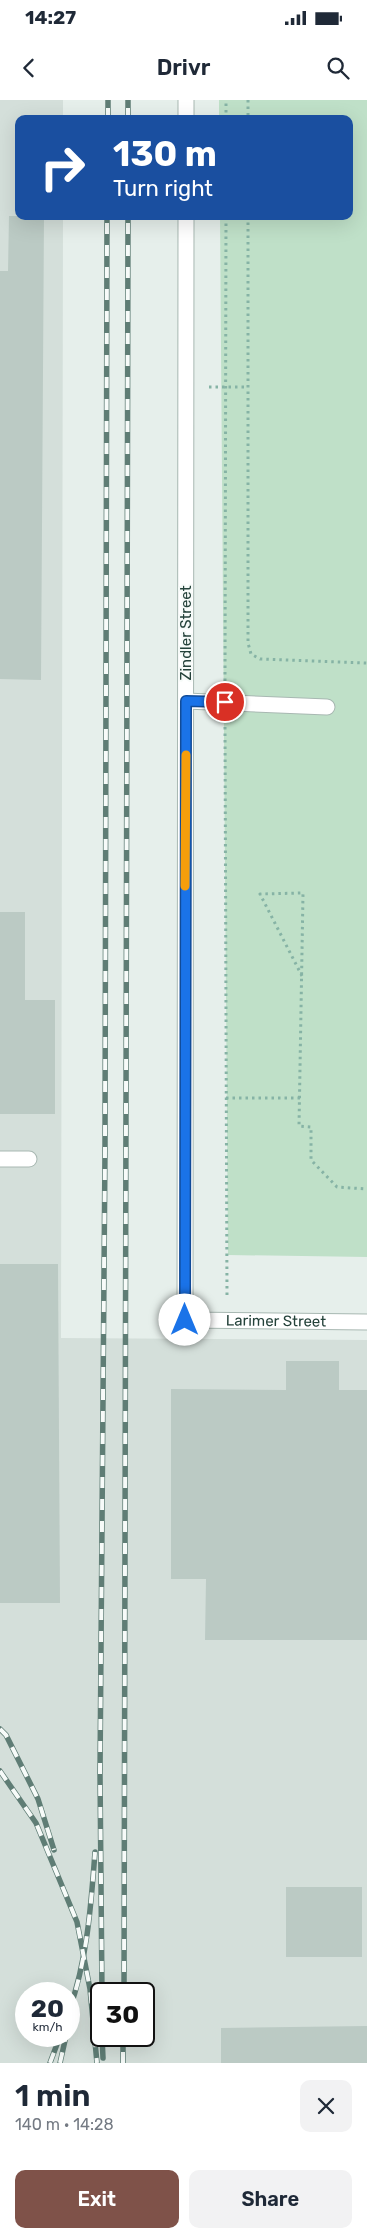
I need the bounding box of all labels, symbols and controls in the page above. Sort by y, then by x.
text: 14:27 [25,6,76,29]
icon: back [15,54,43,82]
text: Drivr [157,54,210,81]
icon: search [324,54,352,82]
text: 130 m [113,133,217,175]
icon: right [30,135,95,200]
text: Turn right [113,175,213,202]
street label: Zindler Street [177,585,195,681]
pin [204,681,246,723]
icon: arrive [211,688,239,716]
position arrow [158,1293,210,1345]
street label: Larimer Street [226,1311,326,1331]
speed limit sign: 30 [90,1982,155,2047]
text: 20 [31,1994,64,2023]
text: km/h [33,2020,62,2034]
text: 1 min [15,2078,90,2114]
button: close [300,2080,352,2132]
text: 140 m · 14:28 [15,2115,114,2134]
button: Exit [15,2170,179,2228]
button: Share [189,2170,352,2228]

